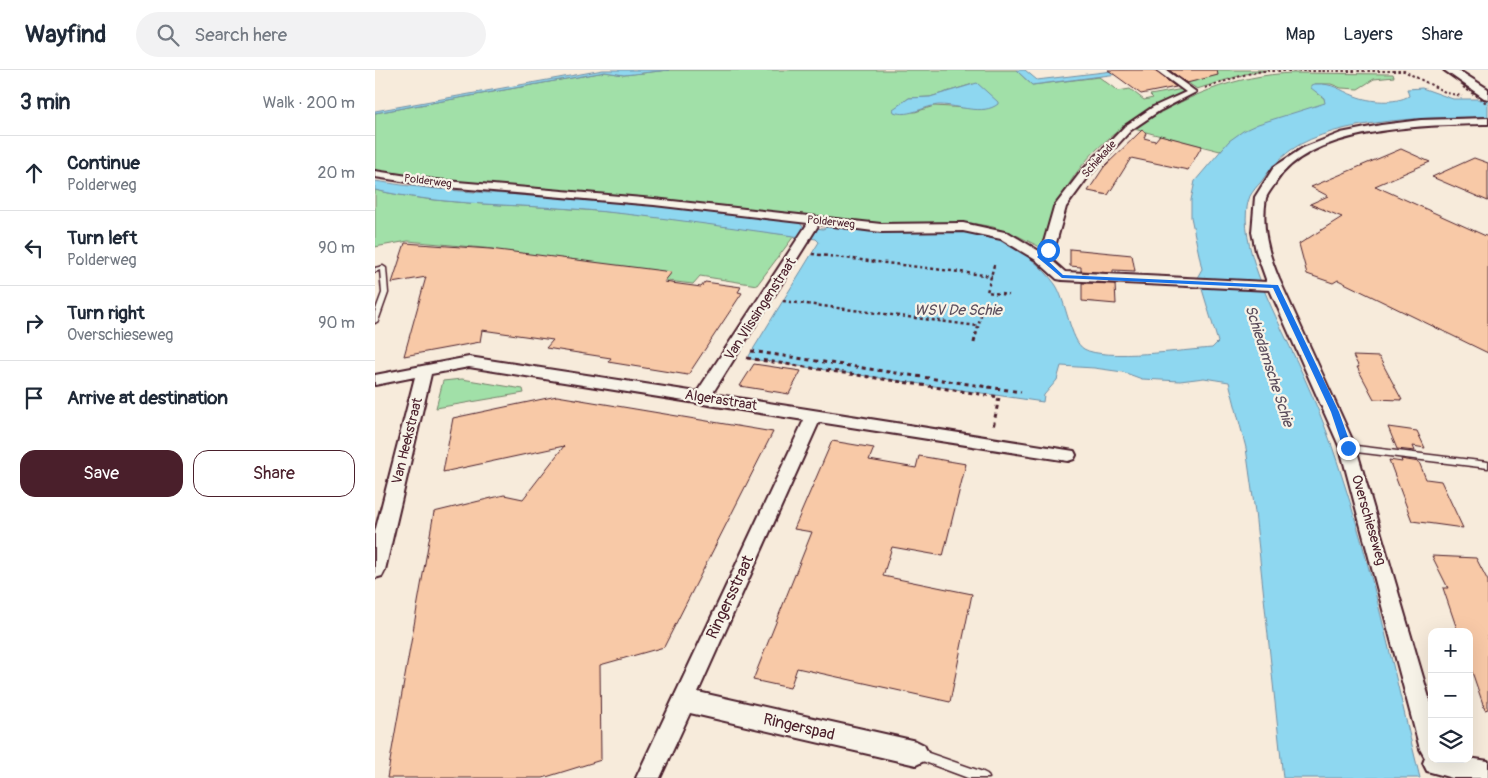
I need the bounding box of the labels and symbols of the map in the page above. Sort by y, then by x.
street label: Schiekade [1079,137,1119,180]
street label: Polderweg [403,172,453,190]
street label: Polderweg [807,213,856,231]
route start [1037,239,1060,262]
street label: Van Vlissingenstraat [720,254,800,363]
water label: WSV De Schie [914,301,1003,320]
water label: Schiedamsche Schie [1240,303,1298,431]
street label: Algerastraat [684,386,759,414]
street label: Van Heekstraat [388,396,426,486]
route end [1337,437,1360,460]
street label: Overschieseweg [1348,473,1390,567]
street label: Ringersstraat [702,552,758,642]
street label: Ringerspad [761,709,837,745]

